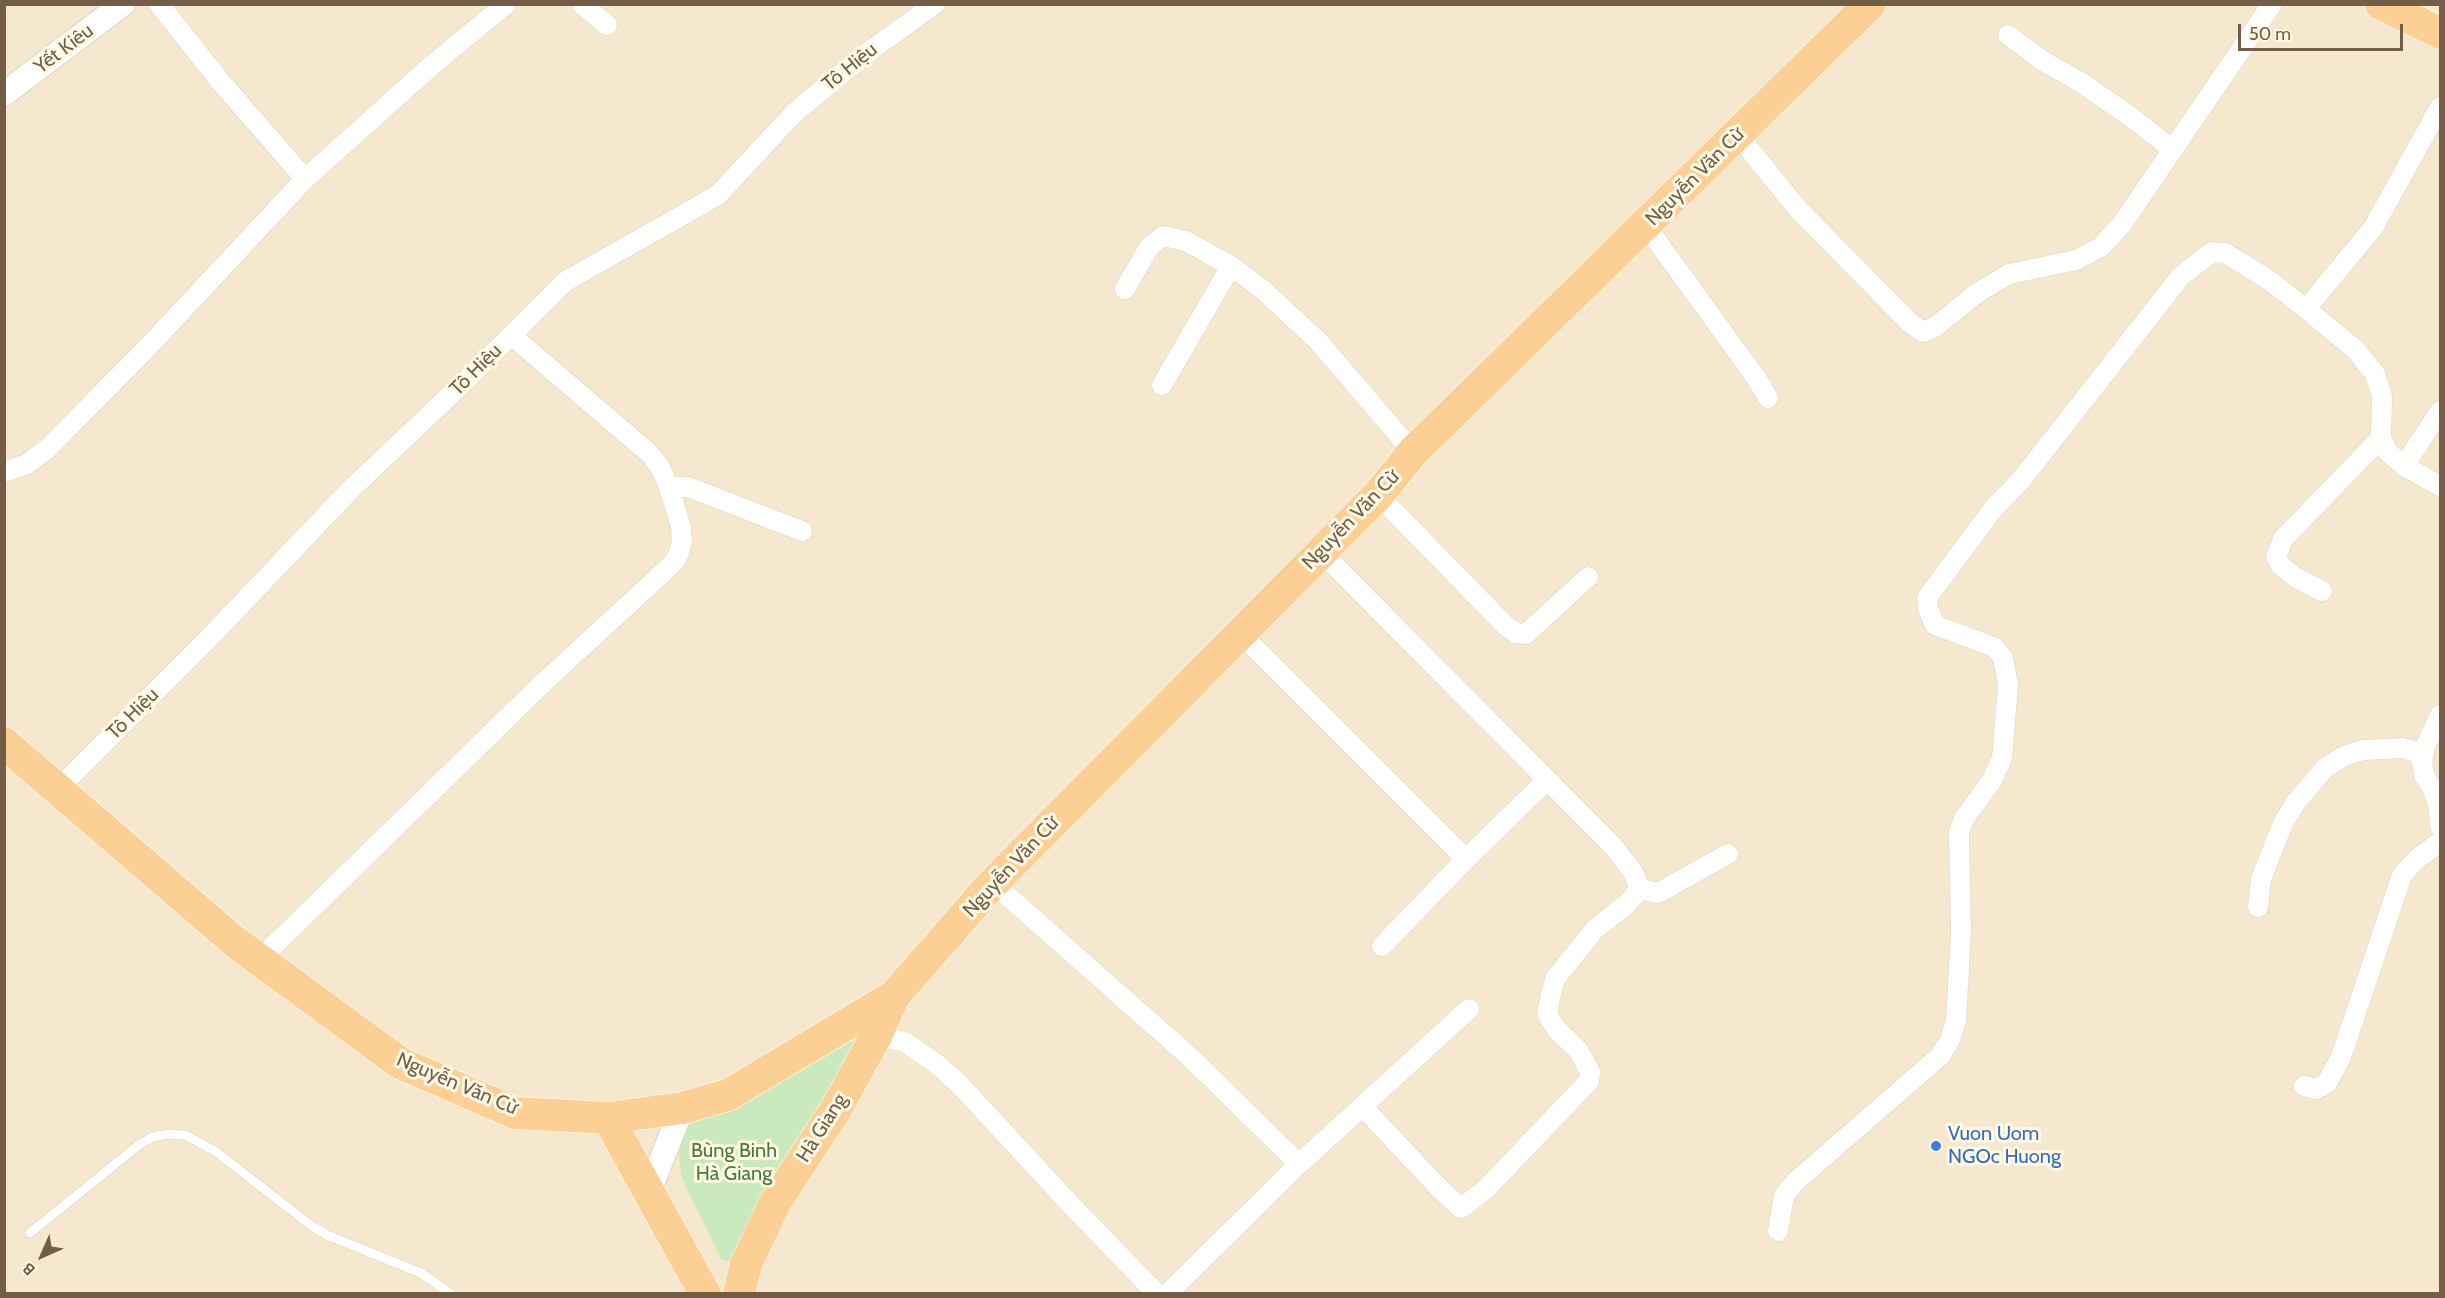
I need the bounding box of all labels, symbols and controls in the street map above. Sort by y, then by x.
scale bar [2241,12,2406,50]
street label: Yết Kiêu [30,19,98,79]
text: 50 m [2249,23,2291,45]
street label: Tô Hiệu [818,38,882,96]
street label: Nguyễn Văn Cừ [1641,123,1749,231]
street label: Tô Hiệu [445,339,507,401]
street label: Nguyễn Văn Cừ [1297,465,1405,575]
street label: Tô Hiệu [102,683,164,745]
street label: Nguyễn Văn Cừ [958,812,1064,922]
street label: Nguyễn Văn Cừ [393,1048,521,1120]
street label: Hà Giang [792,1089,852,1167]
place label: Vuon Uom NGOc Huong [1948,1122,2061,1169]
park label: Bùng Binh Hà Giang [691,1139,777,1186]
marker: Vuon Uom NGOc Huong [1929,1139,1943,1153]
north arrow [12,1226,72,1286]
text: B [19,1259,39,1279]

